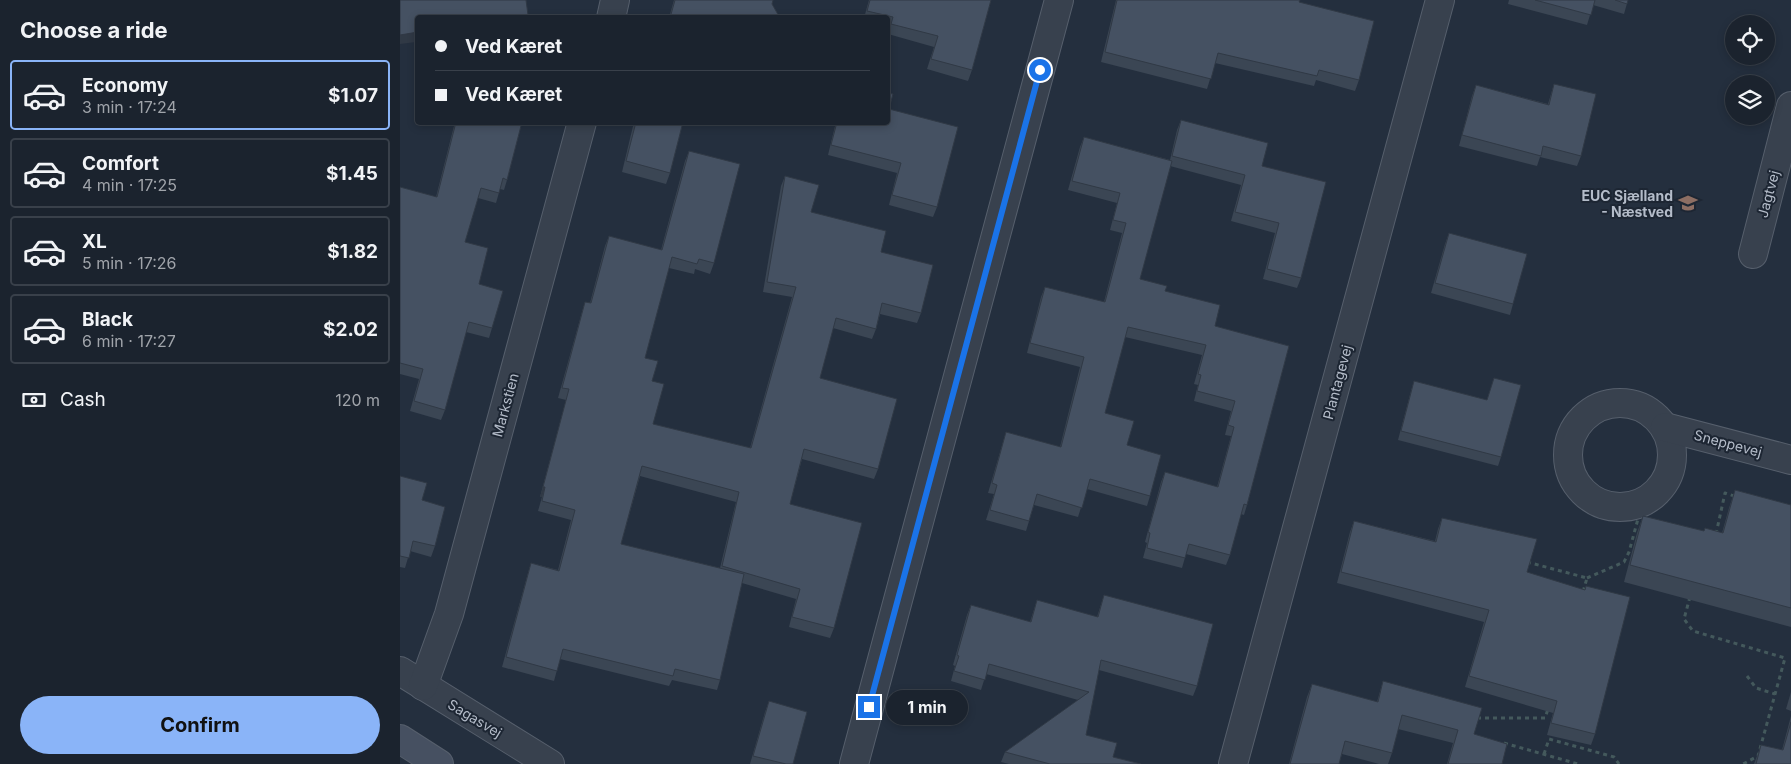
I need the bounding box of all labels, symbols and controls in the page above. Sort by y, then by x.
map controls [1725,15,1775,125]
button: locate [1725,15,1775,65]
text: Choose a ride [20,17,168,43]
text: Ved Kæret [465,35,562,58]
route start [1029,59,1051,81]
icon: car [22,73,67,118]
text: Economy [82,74,168,97]
button: layers [1725,75,1775,125]
text: Ved Kæret [465,83,562,106]
text: $1.07 [328,84,378,107]
text: 3 min · 17:24 [82,97,177,117]
icon: car [22,151,67,196]
text: Comfort [82,152,159,175]
text: $1.45 [326,162,378,185]
street label: Jagtvej [1754,168,1782,220]
text: 4 min · 17:25 [82,175,177,195]
place label: EUC Sjælland - Næstved [1582,187,1673,220]
school or university icon: EUC Sjælland - Næstved [1677,192,1699,214]
icon: car [22,229,67,274]
text: XL [82,230,107,253]
text: $1.82 [327,240,378,263]
text: 5 min · 17:26 [82,253,177,273]
icon: car [22,307,67,352]
text: Black [82,308,133,331]
text: $2.02 [323,318,378,341]
text: 6 min · 17:27 [82,331,176,351]
street label: Plantagevej [1319,343,1355,421]
street label: Markstien [488,371,522,439]
icon: cash [20,386,48,414]
text: Cash [60,388,106,411]
text: 120 m [335,390,380,410]
street label: Sneppevej [1692,426,1764,460]
callout: 1 min [886,690,969,724]
street label: Sagasvej [445,695,505,741]
button: Confirm [20,696,380,754]
route end [858,696,880,718]
text: 1 min [907,697,947,717]

